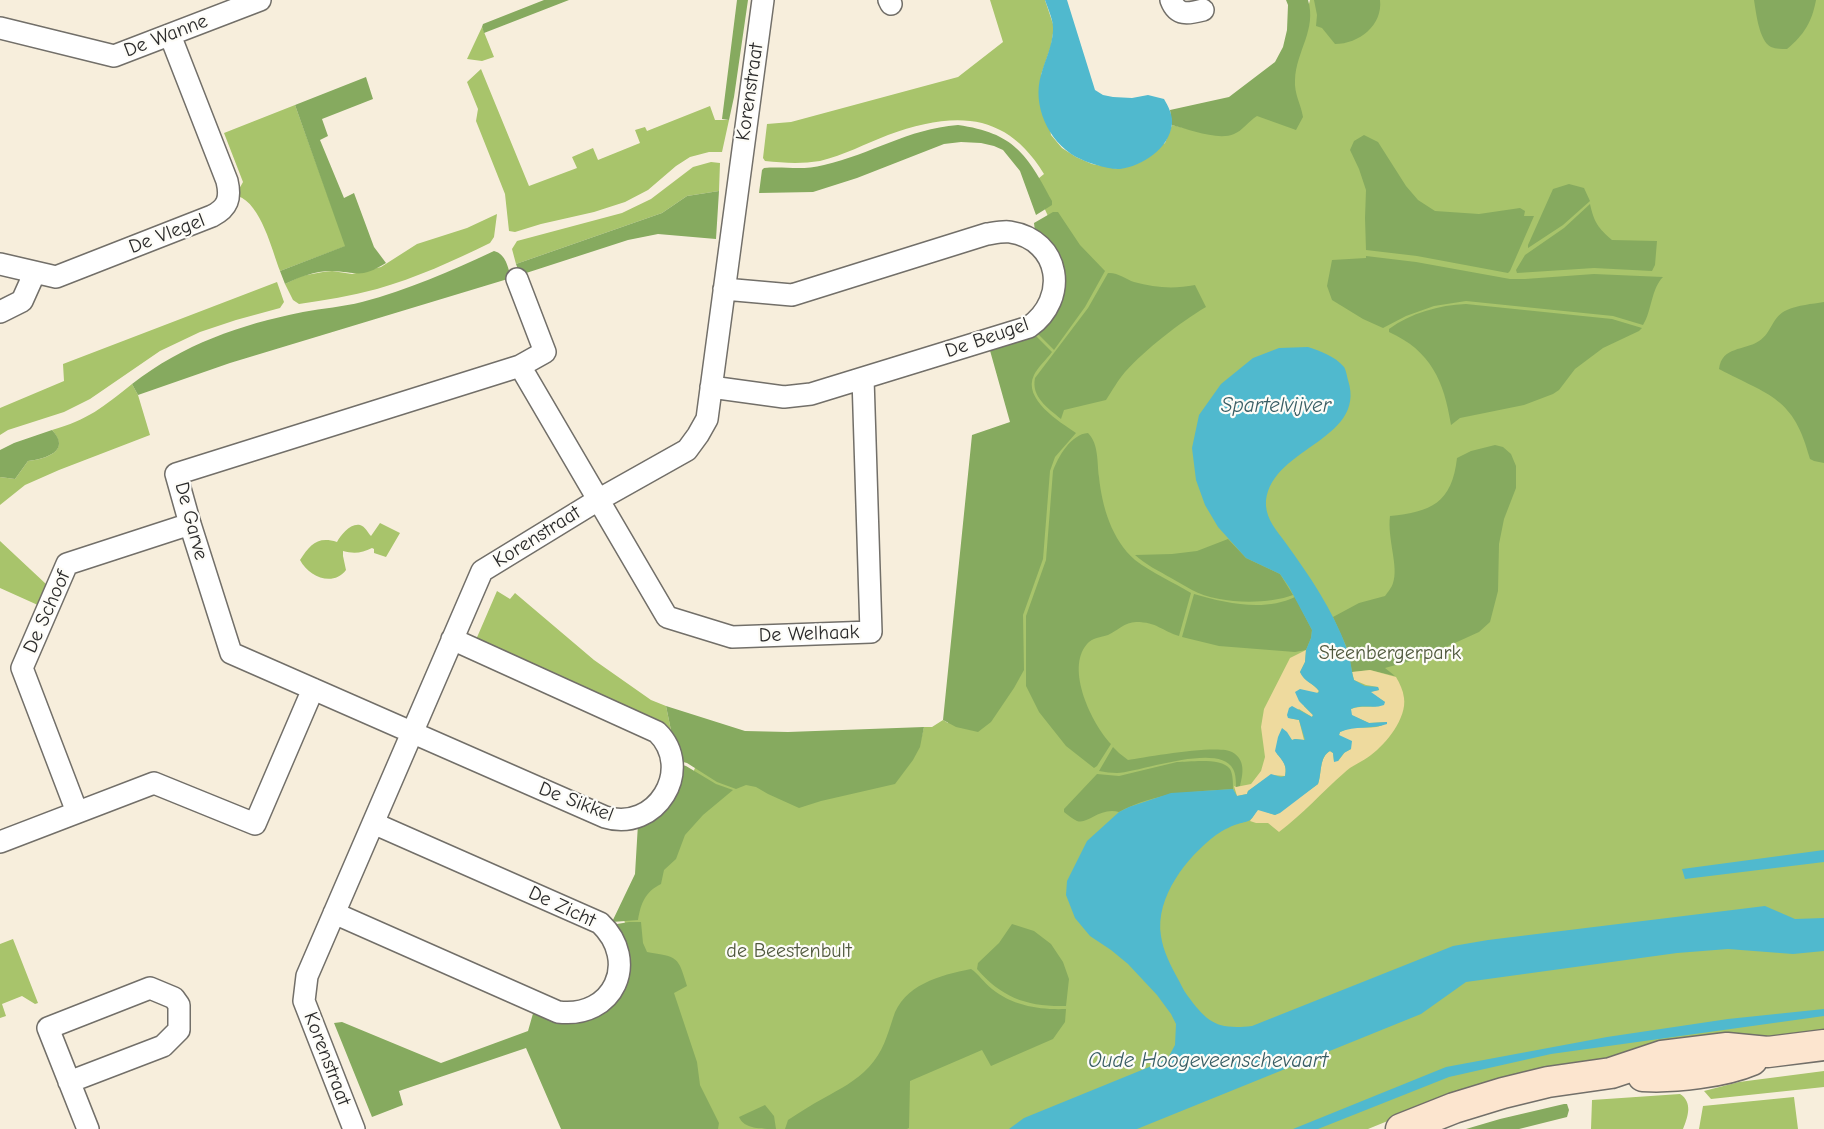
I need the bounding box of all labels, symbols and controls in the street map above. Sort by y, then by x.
street label: De Wanne [121,9,211,63]
street label: Korenstraat [731,42,769,142]
street label: De Vlegel [126,209,208,259]
street label: De Beugel [942,313,1032,363]
water label: Spartelvijver [1221,393,1331,419]
street label: De Garve [169,479,213,563]
street label: Korenstraat [489,501,585,573]
street label: De Schoof [18,567,76,657]
street label: De Welhaak [758,620,860,648]
park label: Steenbergerpark [1319,641,1461,665]
street label: De Sikkel [535,777,617,827]
street label: De Zicht [525,881,599,933]
park label: de Beestenbult [726,939,852,963]
street label: Korenstraat [298,1009,356,1109]
water label: Oude Hoogeveenschevaart [1088,1048,1328,1074]

